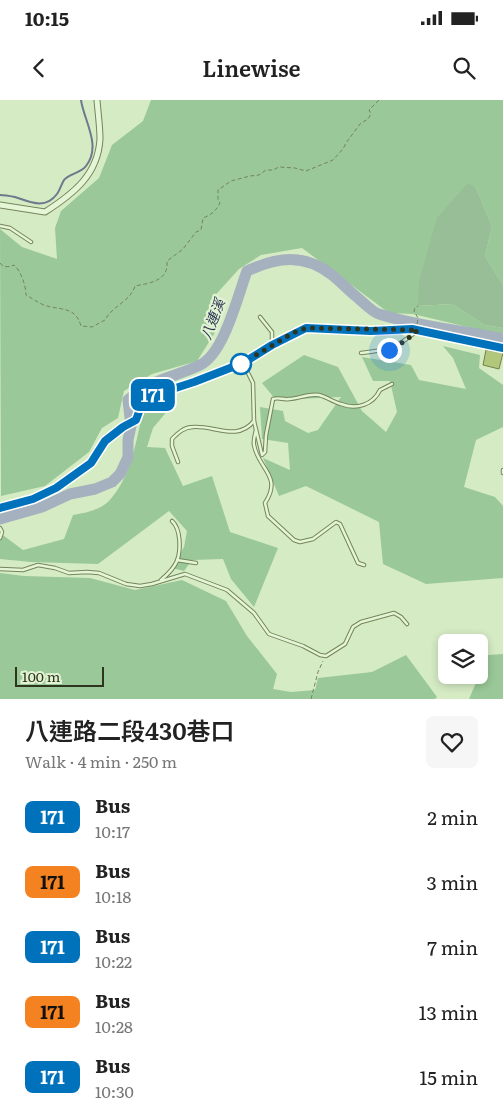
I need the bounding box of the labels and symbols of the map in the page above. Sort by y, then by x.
water label: 八連溪 [195,294,230,342]
your location [377,338,402,363]
unlabelled marker [230,353,252,375]
line badge: 171 [124,379,182,411]
scale bar [15,664,104,687]

